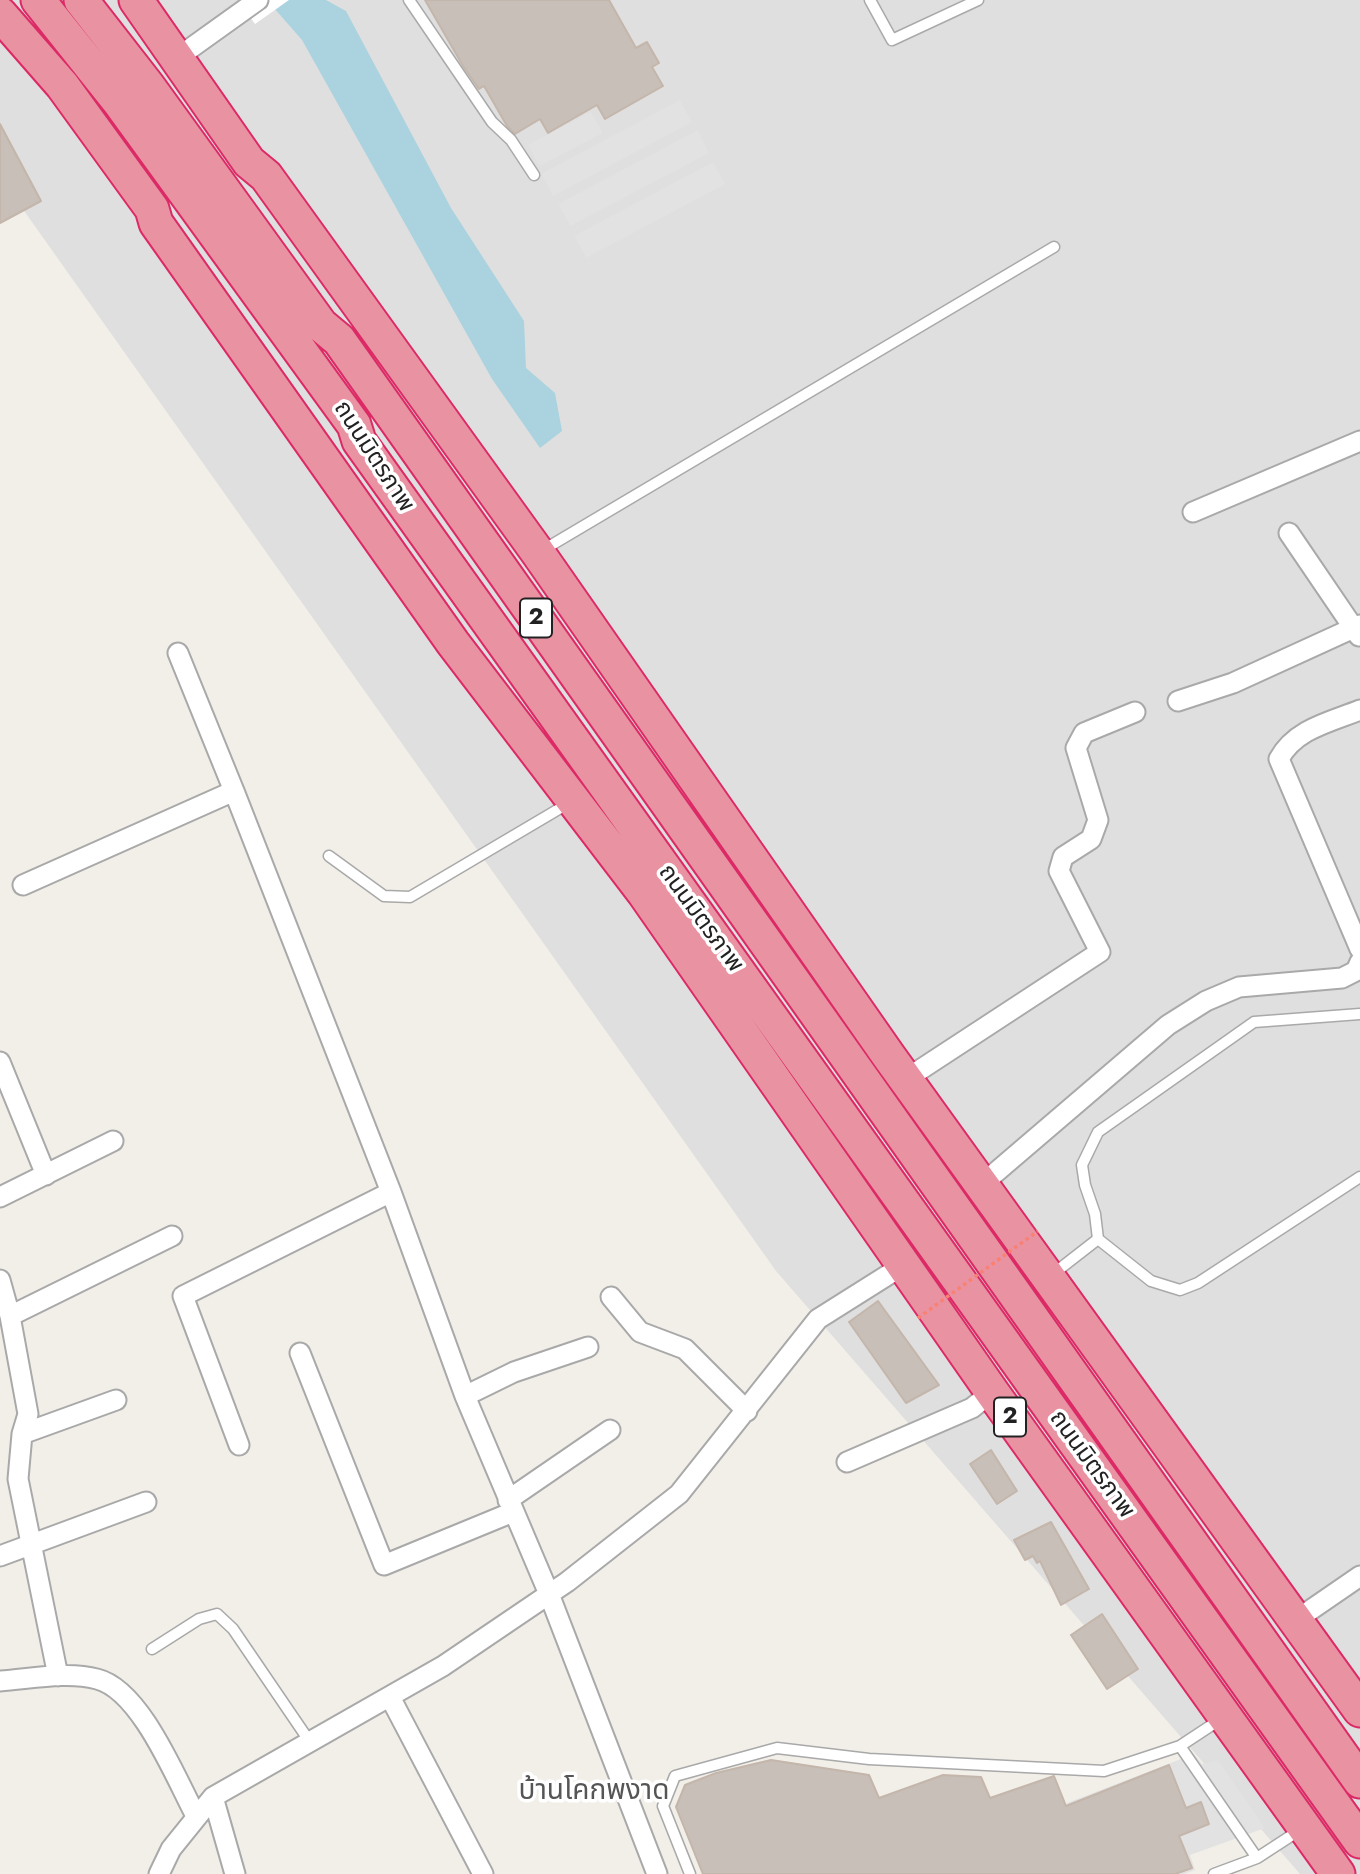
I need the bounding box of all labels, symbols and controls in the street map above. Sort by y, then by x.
street label: ถนนมิตรภาพ [326,396,420,518]
road number: 2 [520,598,552,638]
street label: ถนนมิตรภาพ [651,859,749,979]
road number: 2 [994,1398,1026,1436]
street label: ถนนมิตรภาพ [1042,1405,1140,1525]
district label: บ้านโคกพงาด [519,1775,669,1809]

